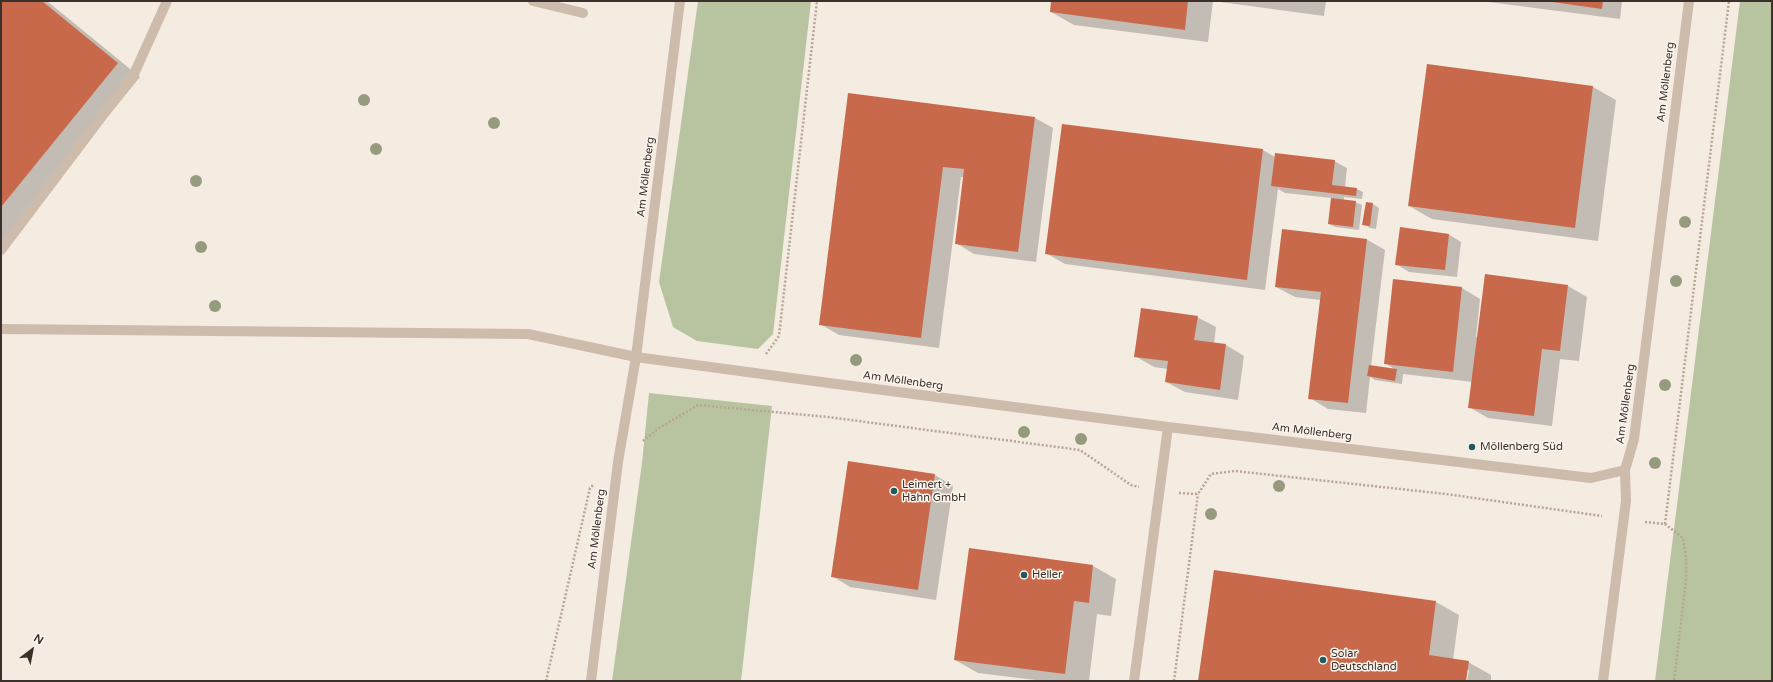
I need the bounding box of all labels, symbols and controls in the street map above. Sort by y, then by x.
street label: Am Möllenberg [1655,41,1677,123]
street label: Am Möllenberg [635,136,657,218]
street label: Am Möllenberg [1614,363,1638,445]
street label: Am Möllenberg [862,369,944,393]
street label: Am Möllenberg [1271,421,1353,443]
place label: Möllenberg Süd [1480,440,1563,454]
marker: Möllenberg Süd [1467,442,1477,452]
place label: Leimert + Hahn GmbH [902,478,966,504]
marker: Leimert + Hahn GmbH [889,486,899,496]
street label: Am Möllenberg [586,488,608,570]
place label: Heller [1032,568,1062,582]
marker: Heller [1019,570,1029,580]
north arrow [12,630,52,670]
text: N [31,632,46,647]
place label: Solar Deutschland [1331,647,1397,673]
marker: Solar Deutschland [1318,655,1328,665]

